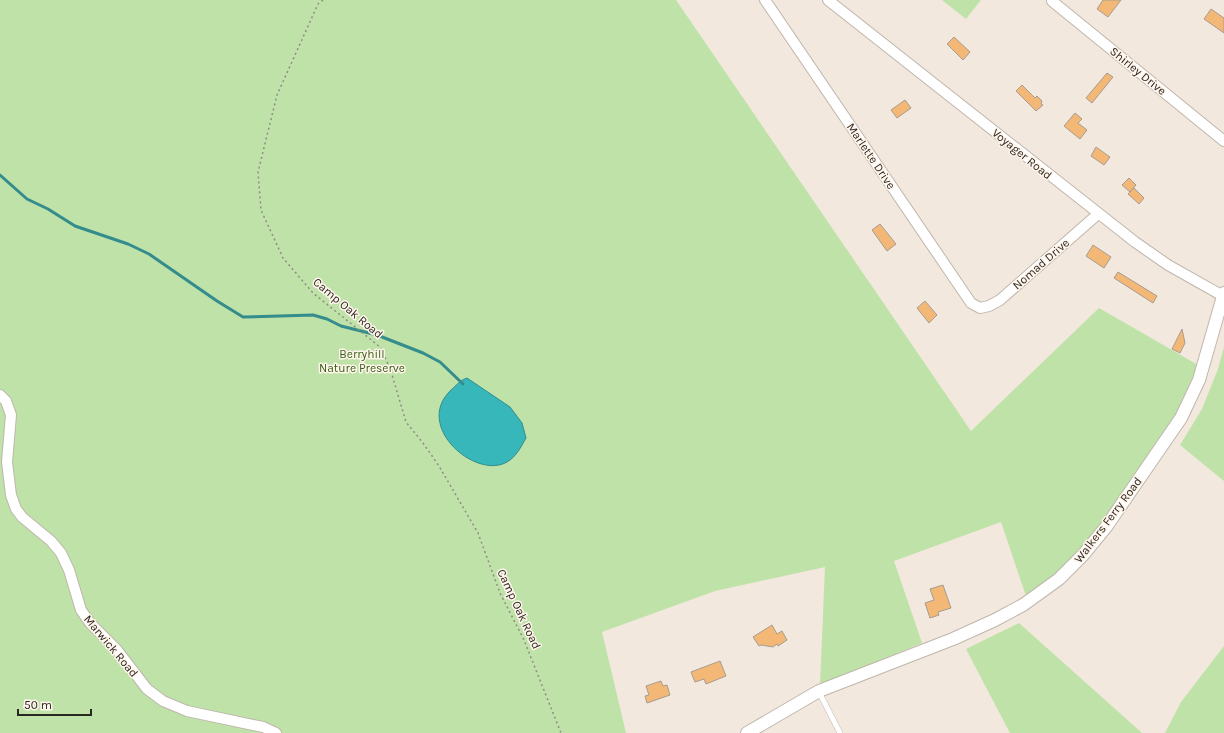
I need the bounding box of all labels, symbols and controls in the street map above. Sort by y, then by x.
street label: Shirley Drive [1107,44,1169,98]
street label: Marlette Drive [844,120,898,192]
street label: Voyager Road [989,126,1055,182]
street label: Nomad Drive [1010,236,1072,292]
street label: Camp Oak Road [310,275,386,341]
park label: Berryhill Nature Preserve [319,347,405,375]
street label: Walkers Ferry Road [1071,474,1145,566]
street label: Camp Oak Road [494,567,544,651]
street label: Marwick Road [81,612,141,680]
scale bar [18,691,91,717]
text: 50 m [24,698,52,712]

